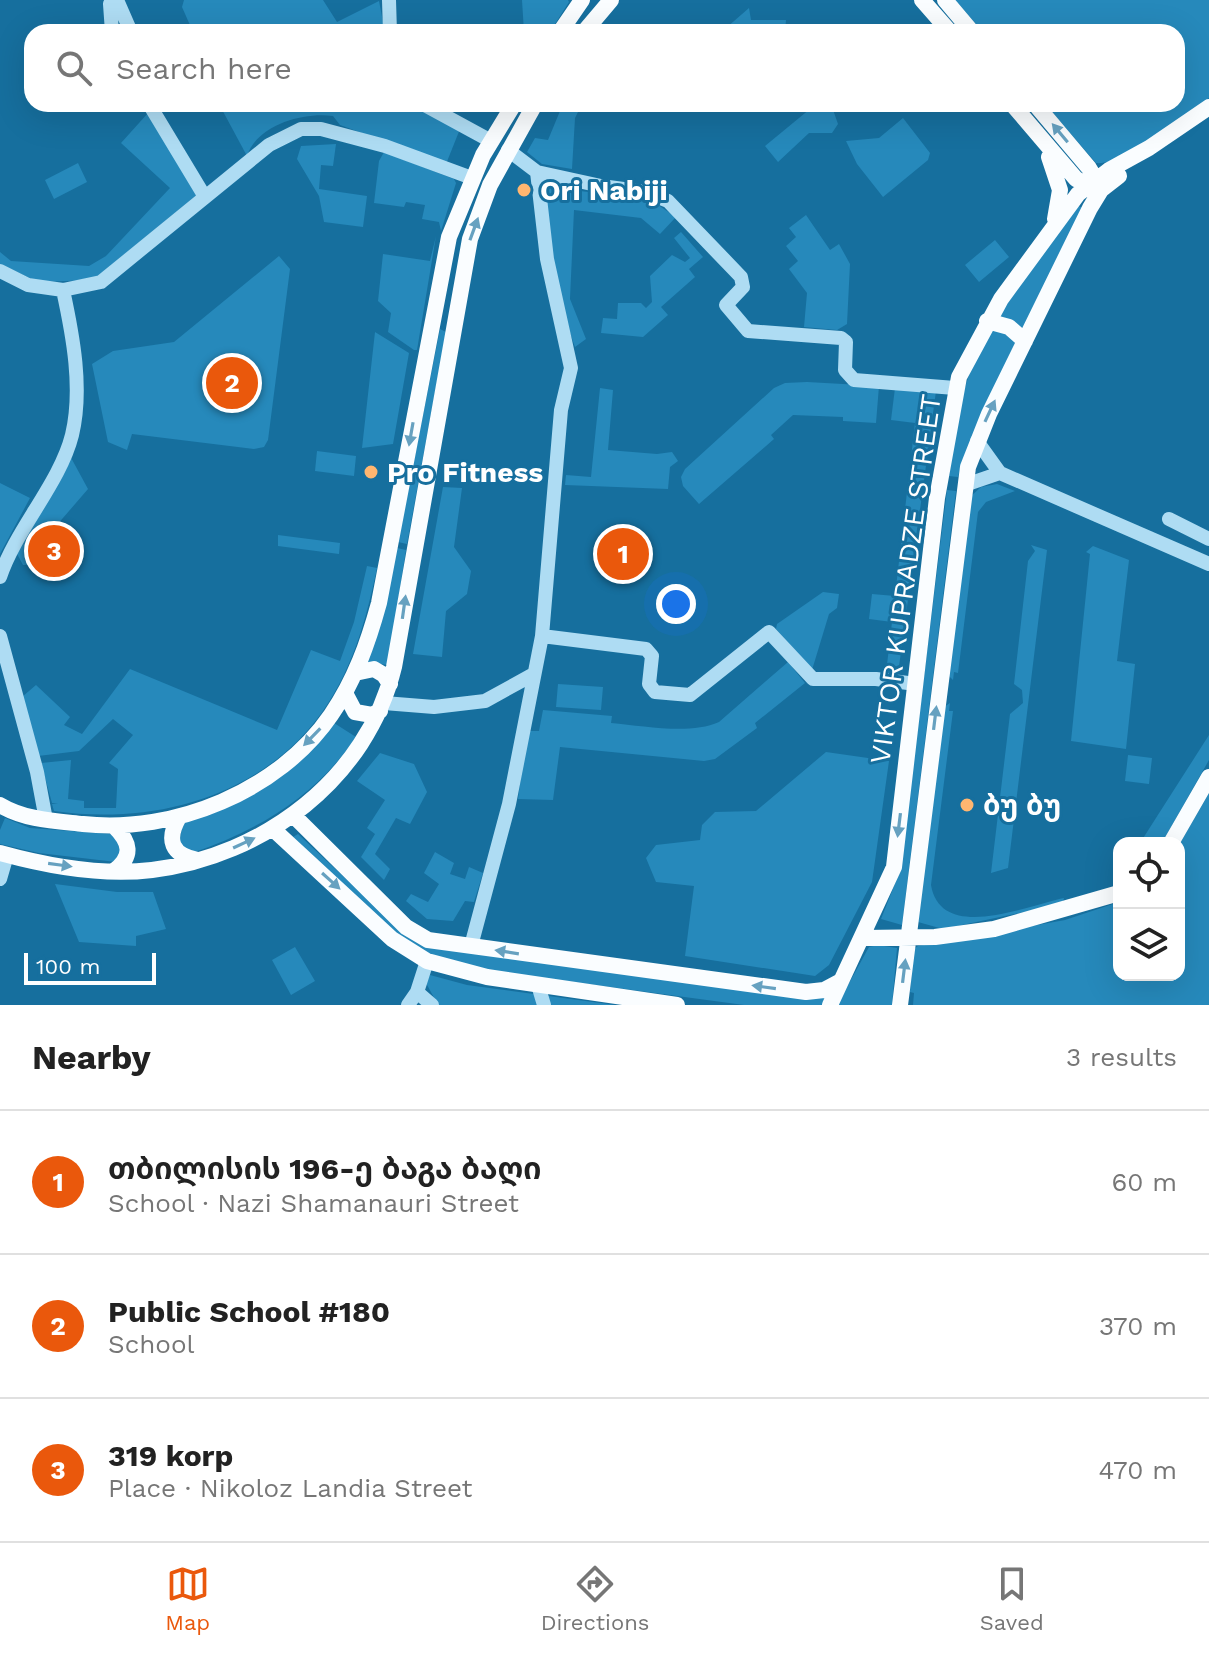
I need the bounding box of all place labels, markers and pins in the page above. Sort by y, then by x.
place label: Ori Nabiji [540,174,668,207]
marker: Ori Nabiji [515,181,533,199]
pin: 2 [206,353,258,413]
place label: Pro Fitness [387,456,543,489]
marker: Pro Fitness [362,463,380,481]
pin: 3 [28,521,80,581]
pin: 1 [597,524,649,584]
place label: ბუ ბუ [983,789,1061,822]
marker: ბუ ბუ [958,796,976,814]

